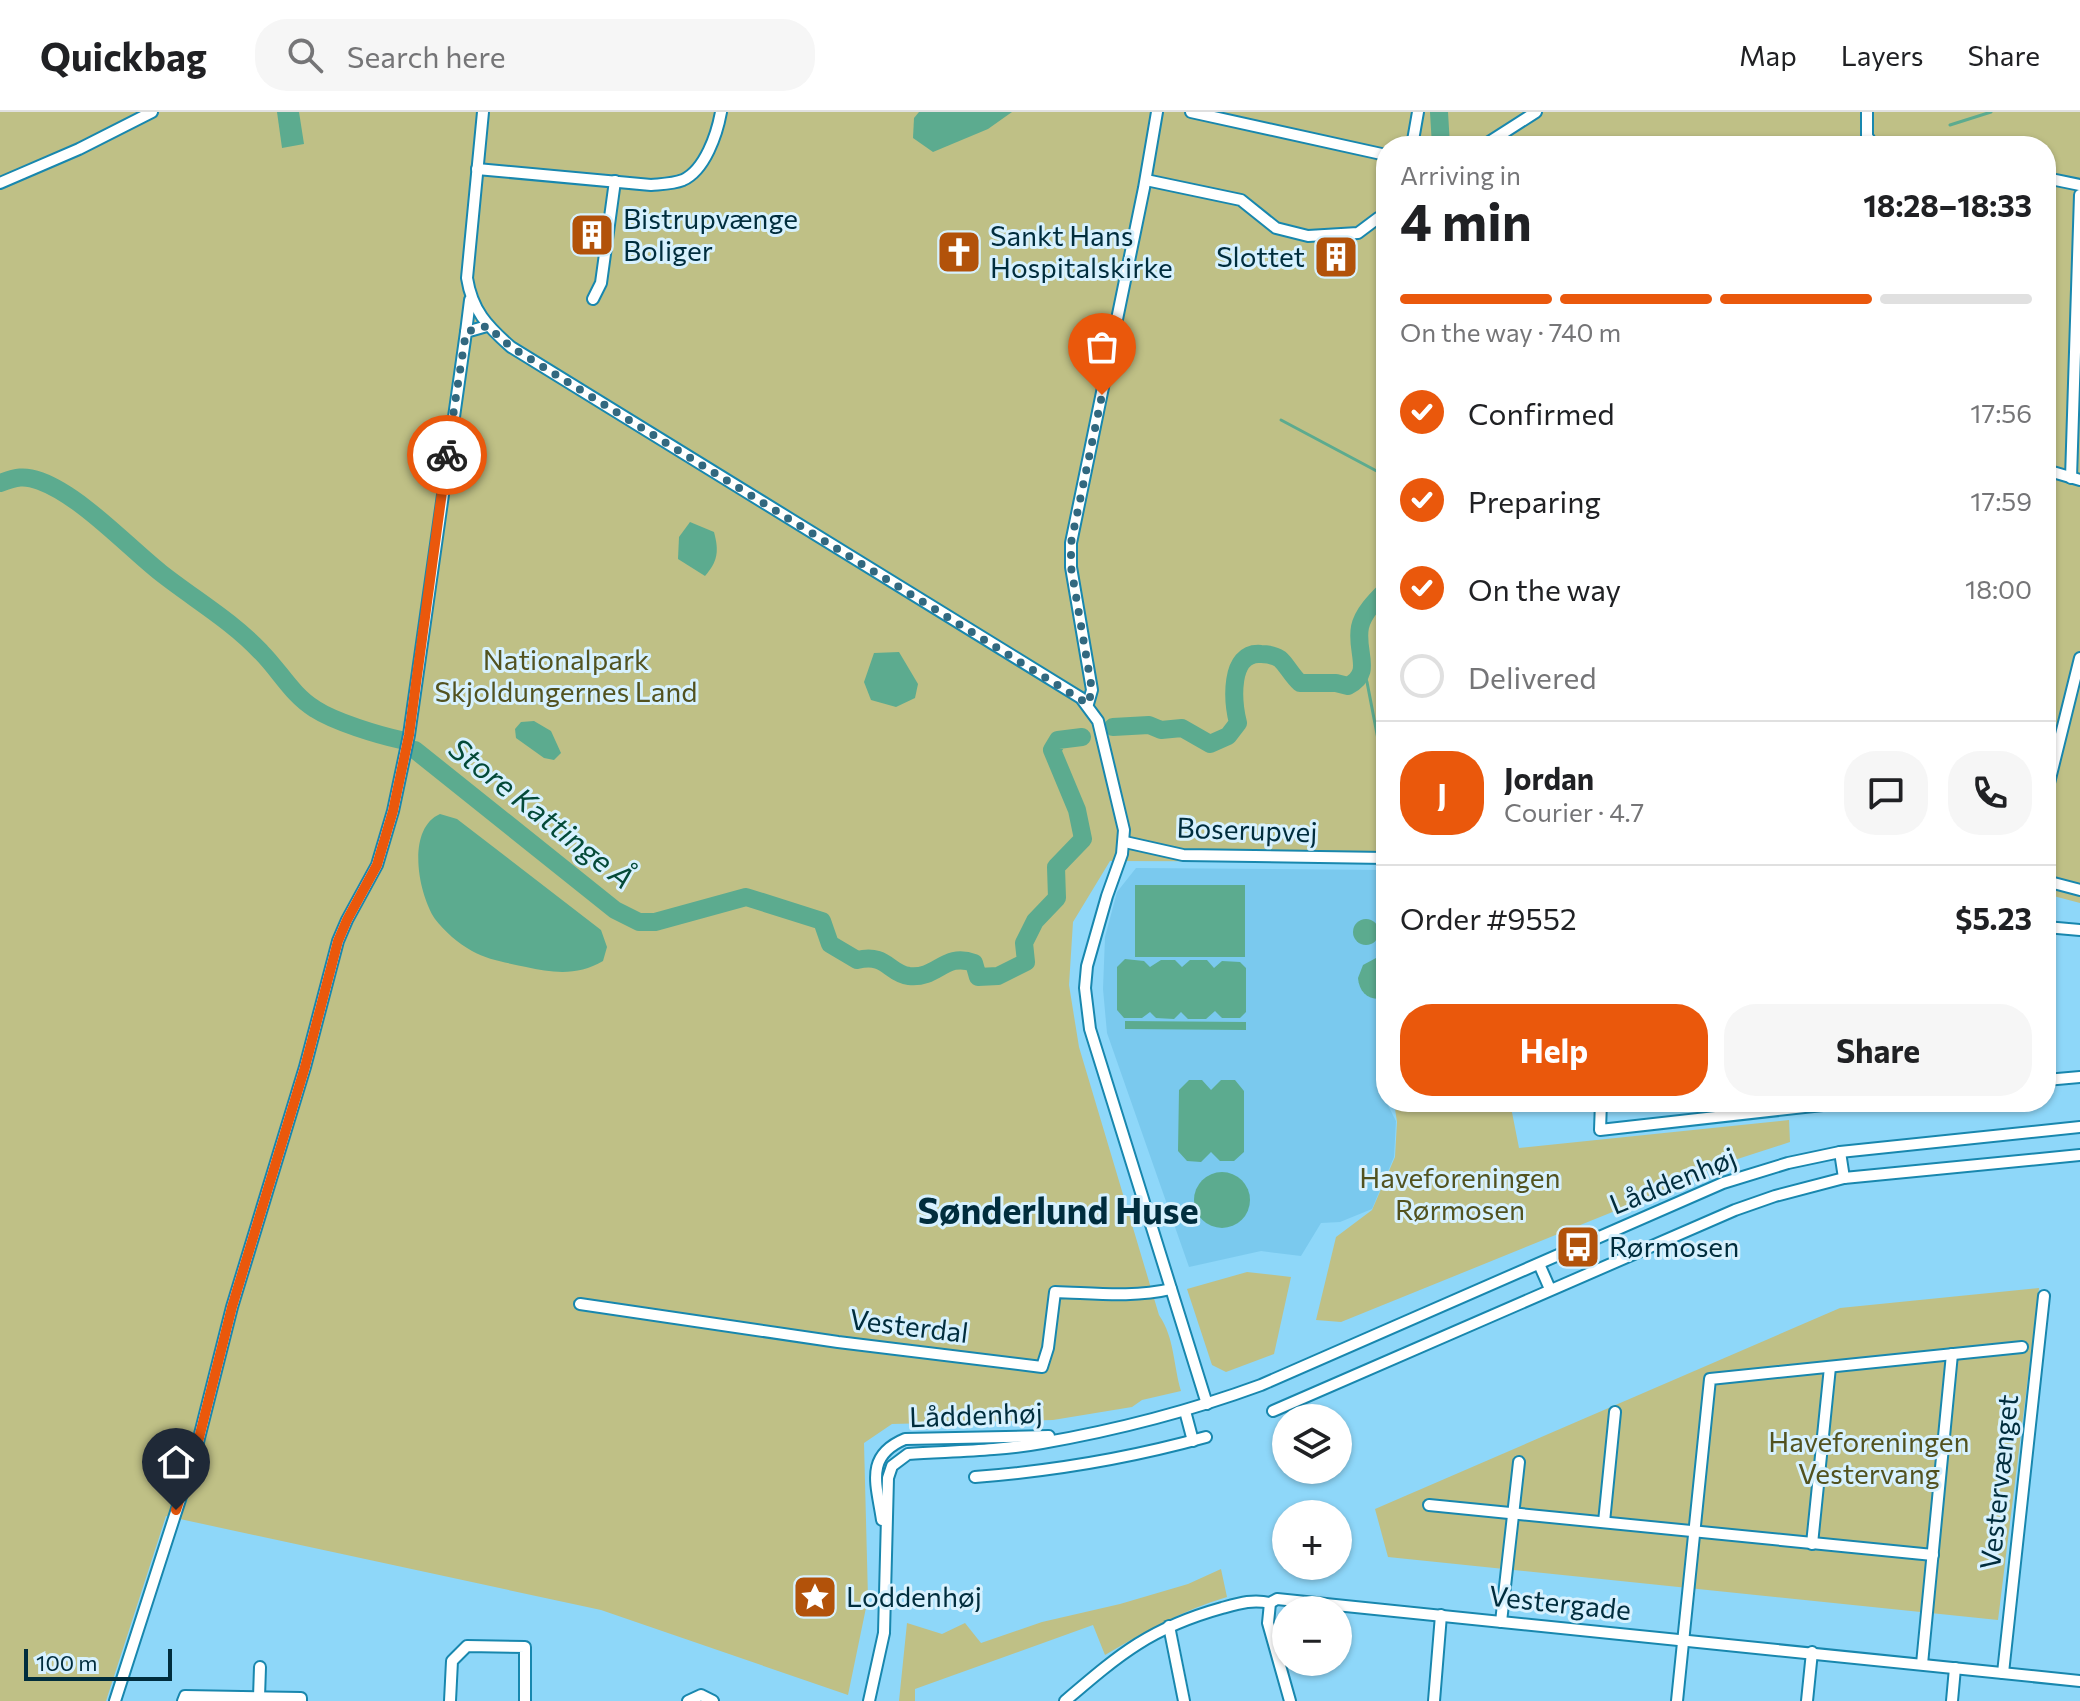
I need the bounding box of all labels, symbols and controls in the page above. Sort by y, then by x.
search box [255,19,815,91]
text: Quickbag [40,32,207,79]
icon: search [283,33,327,77]
text: Search here [347,37,505,74]
text: Map [1739,38,1797,72]
text: Layers [1841,38,1923,72]
text: Share [1967,38,2040,72]
text: Arriving in [1400,159,1521,190]
text: 18:28–18:33 [1863,186,2032,223]
text: 4 min [1400,188,1532,252]
place label: Bistrupvænge Boliger [623,201,798,267]
building icon: Bistrupvænge Boliger [568,211,616,259]
place label: Sankt Hans Hospitalskirke [990,218,1173,284]
church icon: Sankt Hans Hospitalskirke [935,228,983,276]
building icon: Slottet [1312,233,1360,281]
place label: Slottet [1216,239,1305,273]
pin [1068,313,1136,395]
text: On the way · 740 m [1400,316,1621,347]
icon: bag [1080,325,1124,369]
icon: check [1400,390,1444,434]
text: Confirmed [1468,394,1615,431]
text: 17:56 [1970,397,2032,428]
courier [407,415,487,495]
icon: bike [425,433,469,477]
icon: check [1400,478,1444,522]
text: Preparing [1468,482,1601,519]
text: 17:59 [1970,485,2032,516]
icon: check [1400,566,1444,610]
text: On the way [1468,570,1621,607]
text: 18:00 [1965,573,2032,604]
park label: Nationalpark Skjoldungernes Land [434,642,698,708]
text: Delivered [1468,658,1597,695]
water label: Store Kattinge Å [443,729,642,896]
button: chat [1844,751,1928,835]
button: phone [1948,751,2032,835]
text: Jordan [1504,759,1594,796]
text: J [1437,775,1447,812]
text: Courier · 4.7 [1504,796,1644,827]
street label: Boserupvej [1176,810,1318,848]
text: Order #9552 [1400,899,1577,936]
text: $5.23 [1955,899,2032,936]
button: Help [1400,1004,1708,1096]
button: Share [1724,1004,2032,1096]
street label: Låddenhøj [1604,1139,1741,1221]
park label: Haveforeningen Rørmosen [1359,1160,1561,1226]
district label: Sønderlund Huse [917,1187,1199,1231]
bus stop icon: Rørmosen [1554,1223,1602,1271]
place label: Rørmosen [1609,1229,1739,1263]
street label: Vesterdal [848,1301,970,1349]
street label: Vestervænget [1972,1393,2024,1571]
street label: Låddenhøj [909,1395,1043,1433]
map controls [1272,1404,1352,1676]
button: layers [1272,1404,1352,1484]
park label: Haveforeningen Vestervang [1768,1424,1970,1490]
pin [142,1428,210,1510]
icon: home [154,1440,198,1484]
button: + [1272,1500,1352,1580]
place icon: Loddenhøj [791,1573,839,1621]
street label: Vestergade [1487,1578,1633,1626]
place label: Loddenhøj [846,1579,982,1613]
button: − [1272,1596,1352,1676]
scale bar [24,1645,172,1681]
text: 100 m [36,1649,98,1676]

